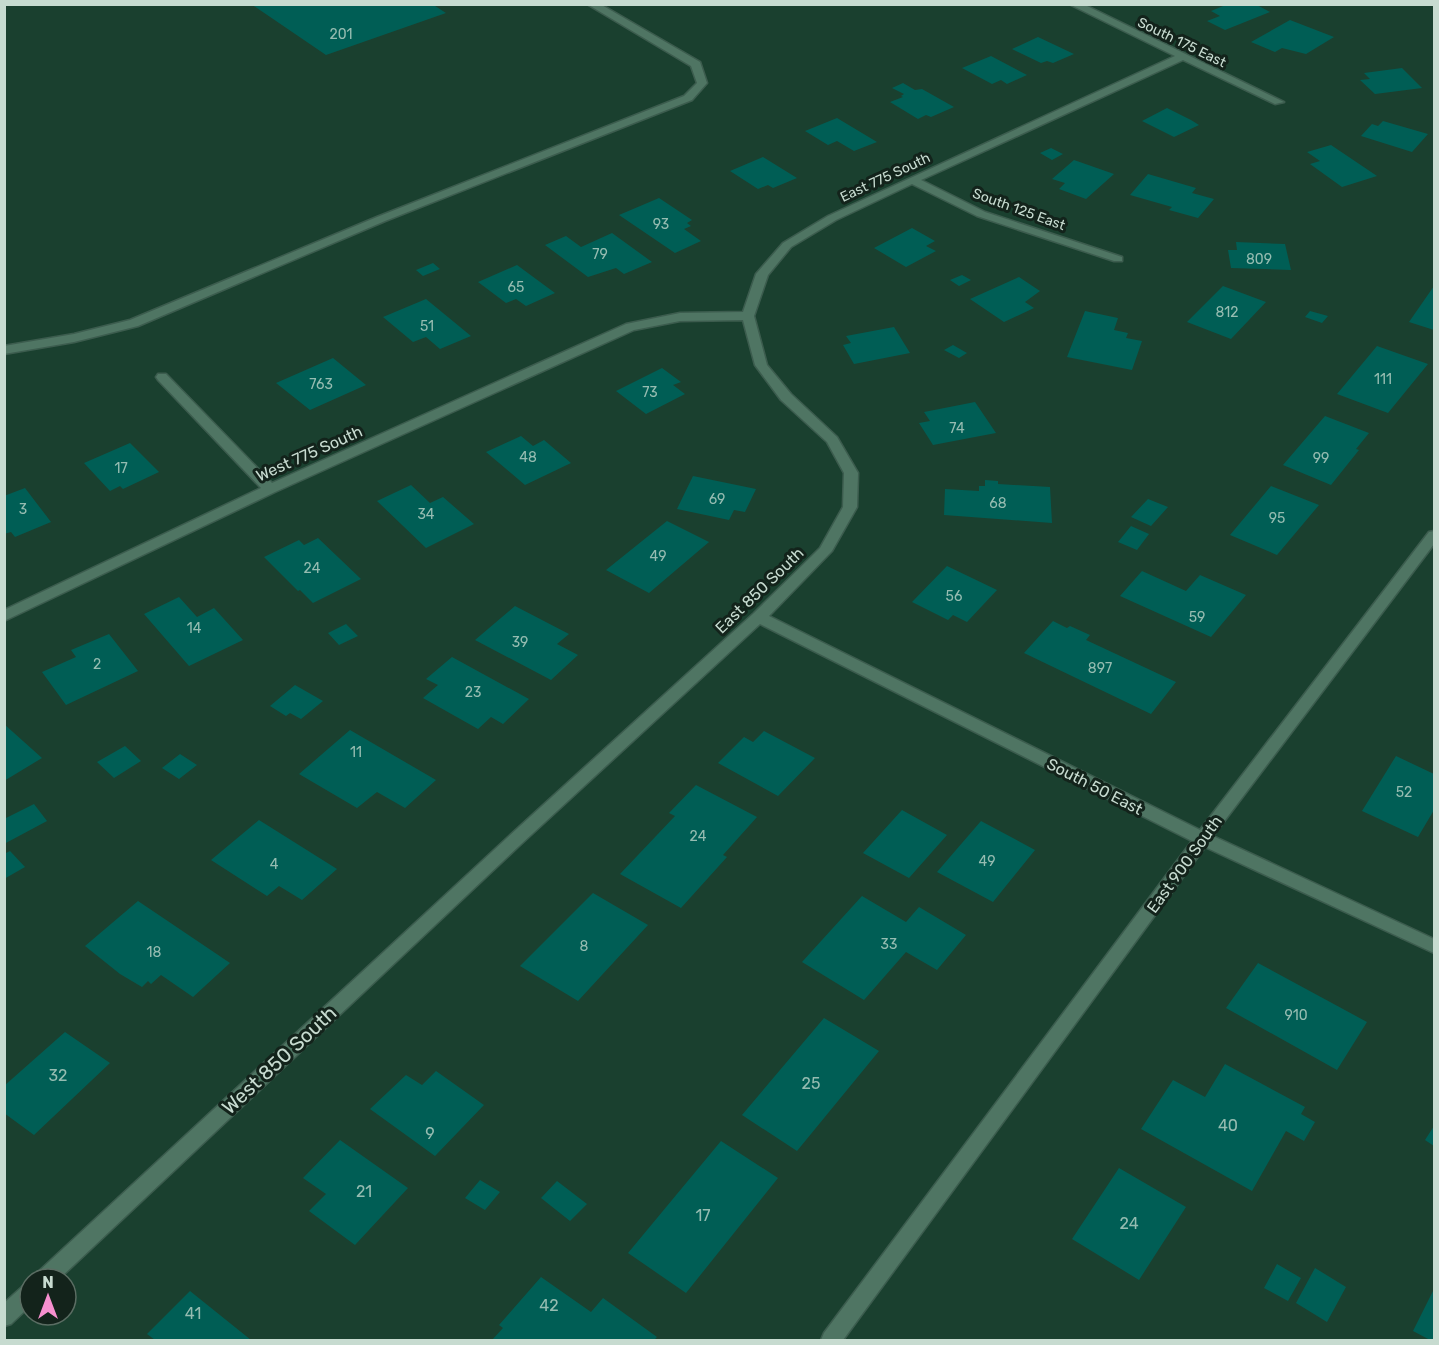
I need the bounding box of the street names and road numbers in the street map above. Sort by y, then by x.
street label: South 175 East [1135,14,1229,71]
street label: East 775 South [837,149,933,206]
street label: South 125 East [970,185,1068,234]
street label: West 775 South [253,422,365,485]
street label: East 850 South [711,543,807,637]
street label: South 50 East [1044,754,1146,819]
street label: East 900 South [1143,812,1226,917]
street label: West 850 South [217,1001,341,1119]

